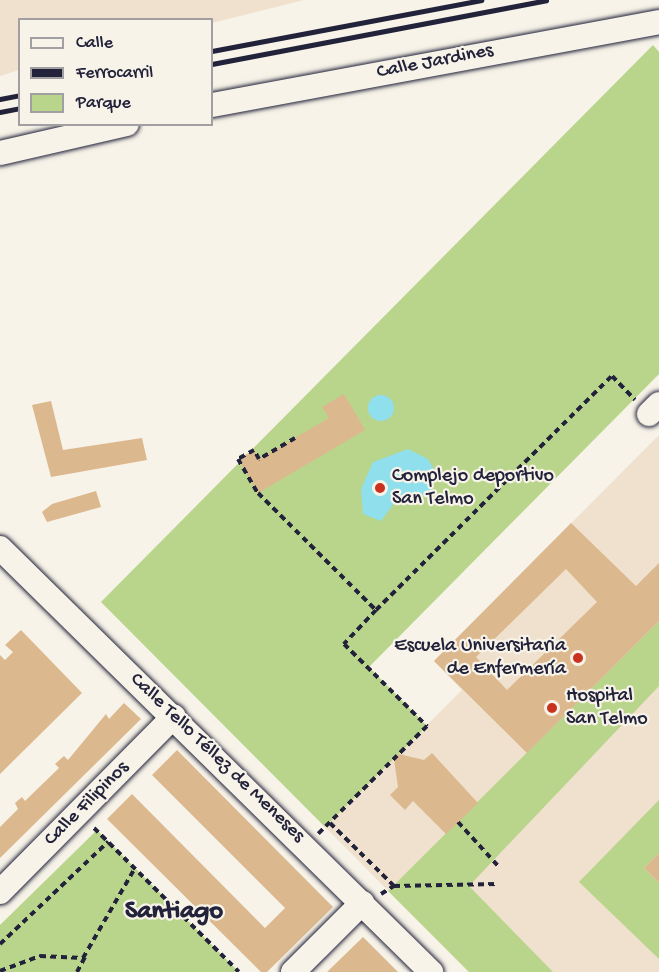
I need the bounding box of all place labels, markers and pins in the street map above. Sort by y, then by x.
place label: Complejo deportivo San Telmo [392,464,554,511]
marker: Complejo deportivo San Telmo [373,481,387,495]
place label: Escuela Universitaria de Enfermería [394,634,566,681]
marker: Escuela Universitaria de Enfermería [571,651,585,665]
place label: Hospital San Telmo [566,684,648,731]
marker: Hospital San Telmo [543,699,561,717]

